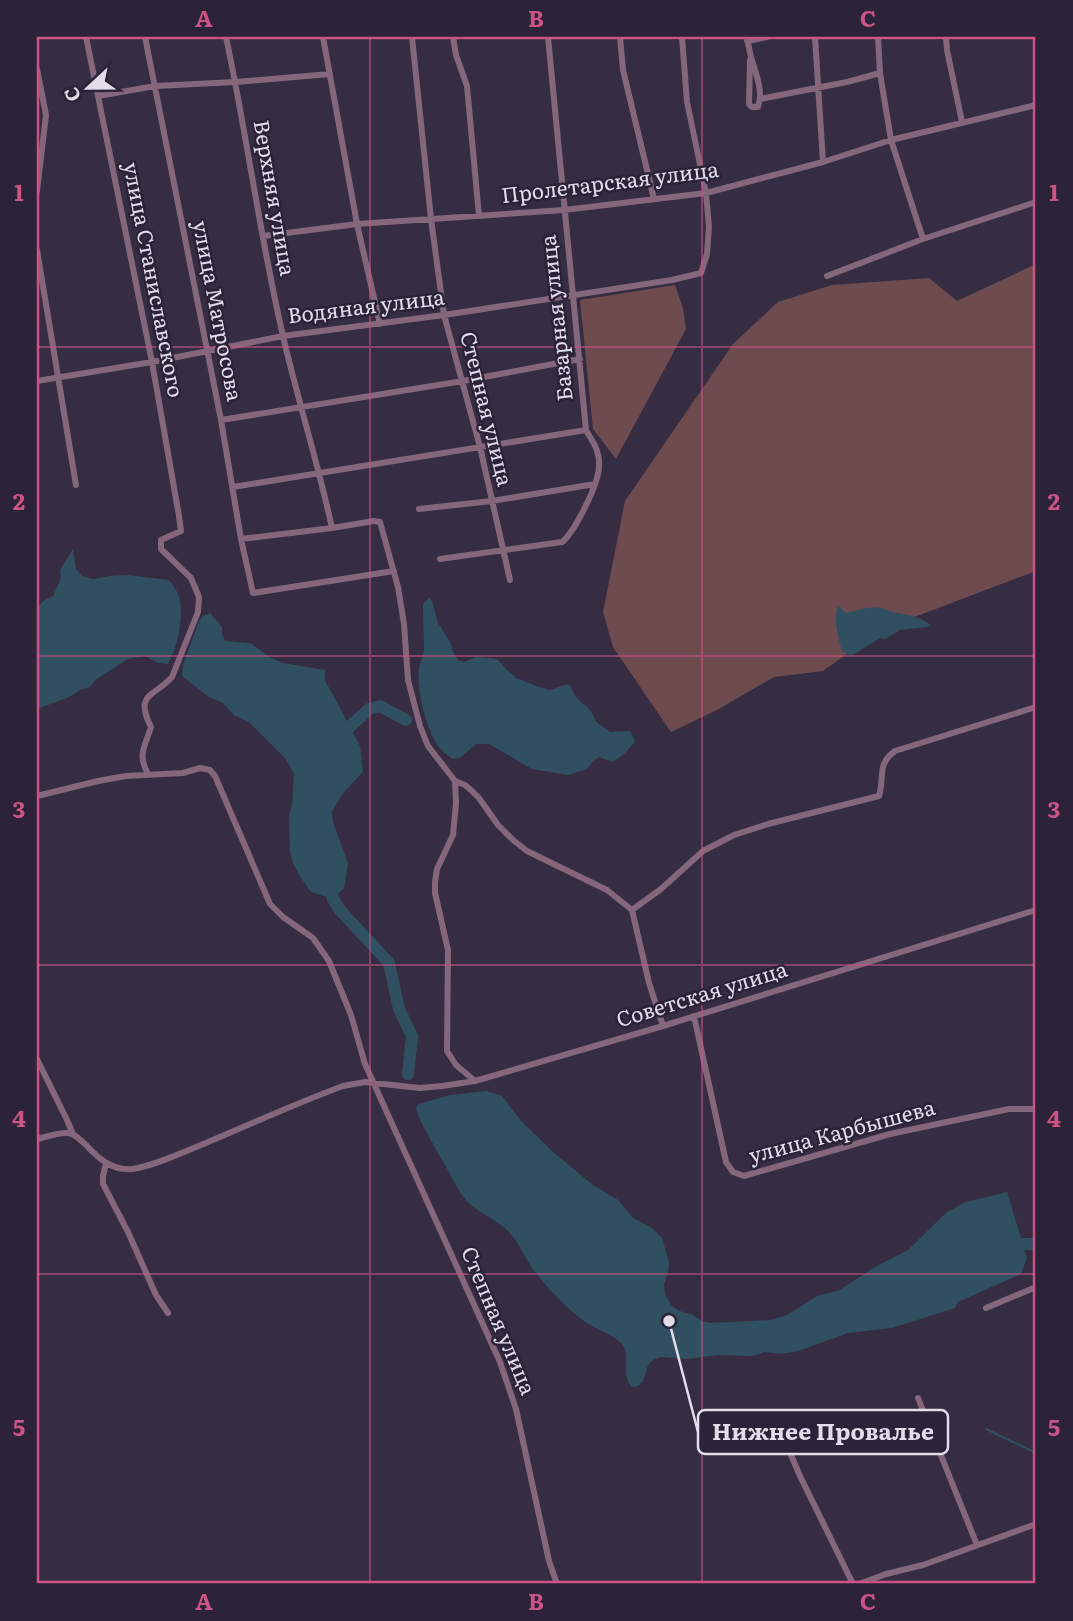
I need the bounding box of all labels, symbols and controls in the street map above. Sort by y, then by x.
text: A [195,0,213,34]
text: B [528,0,544,34]
text: C [860,0,876,34]
north arrow [52,52,122,122]
text: С [56,83,87,106]
street label: Верхняя улица [248,117,306,279]
street label: Пролетарская улица [499,152,721,209]
street label: улица Станиславского [117,159,193,400]
text: 1 [14,174,24,208]
text: 1 [1049,174,1059,208]
street label: улица Матросова [187,217,252,404]
street label: Базарная улица [530,233,579,403]
street label: Водяная улица [285,279,447,330]
street label: Степная улица [454,328,523,490]
text: 2 [13,483,25,517]
text: 2 [1048,483,1060,517]
text: 3 [13,791,25,825]
text: 3 [1048,791,1060,825]
street label: Советская улица [612,952,791,1033]
street label: улица Карбышева [745,1090,939,1169]
text: 4 [12,1100,26,1134]
text: 4 [1047,1100,1061,1134]
street label: Степная улица [455,1241,546,1400]
text: 5 [13,1409,25,1443]
text: 5 [1048,1409,1060,1443]
callout: Нижнее Провалье [698,1410,948,1454]
text: Нижнее Провалье [712,1413,934,1447]
text: A [195,1583,213,1617]
text: B [528,1583,544,1617]
text: C [860,1583,876,1617]

